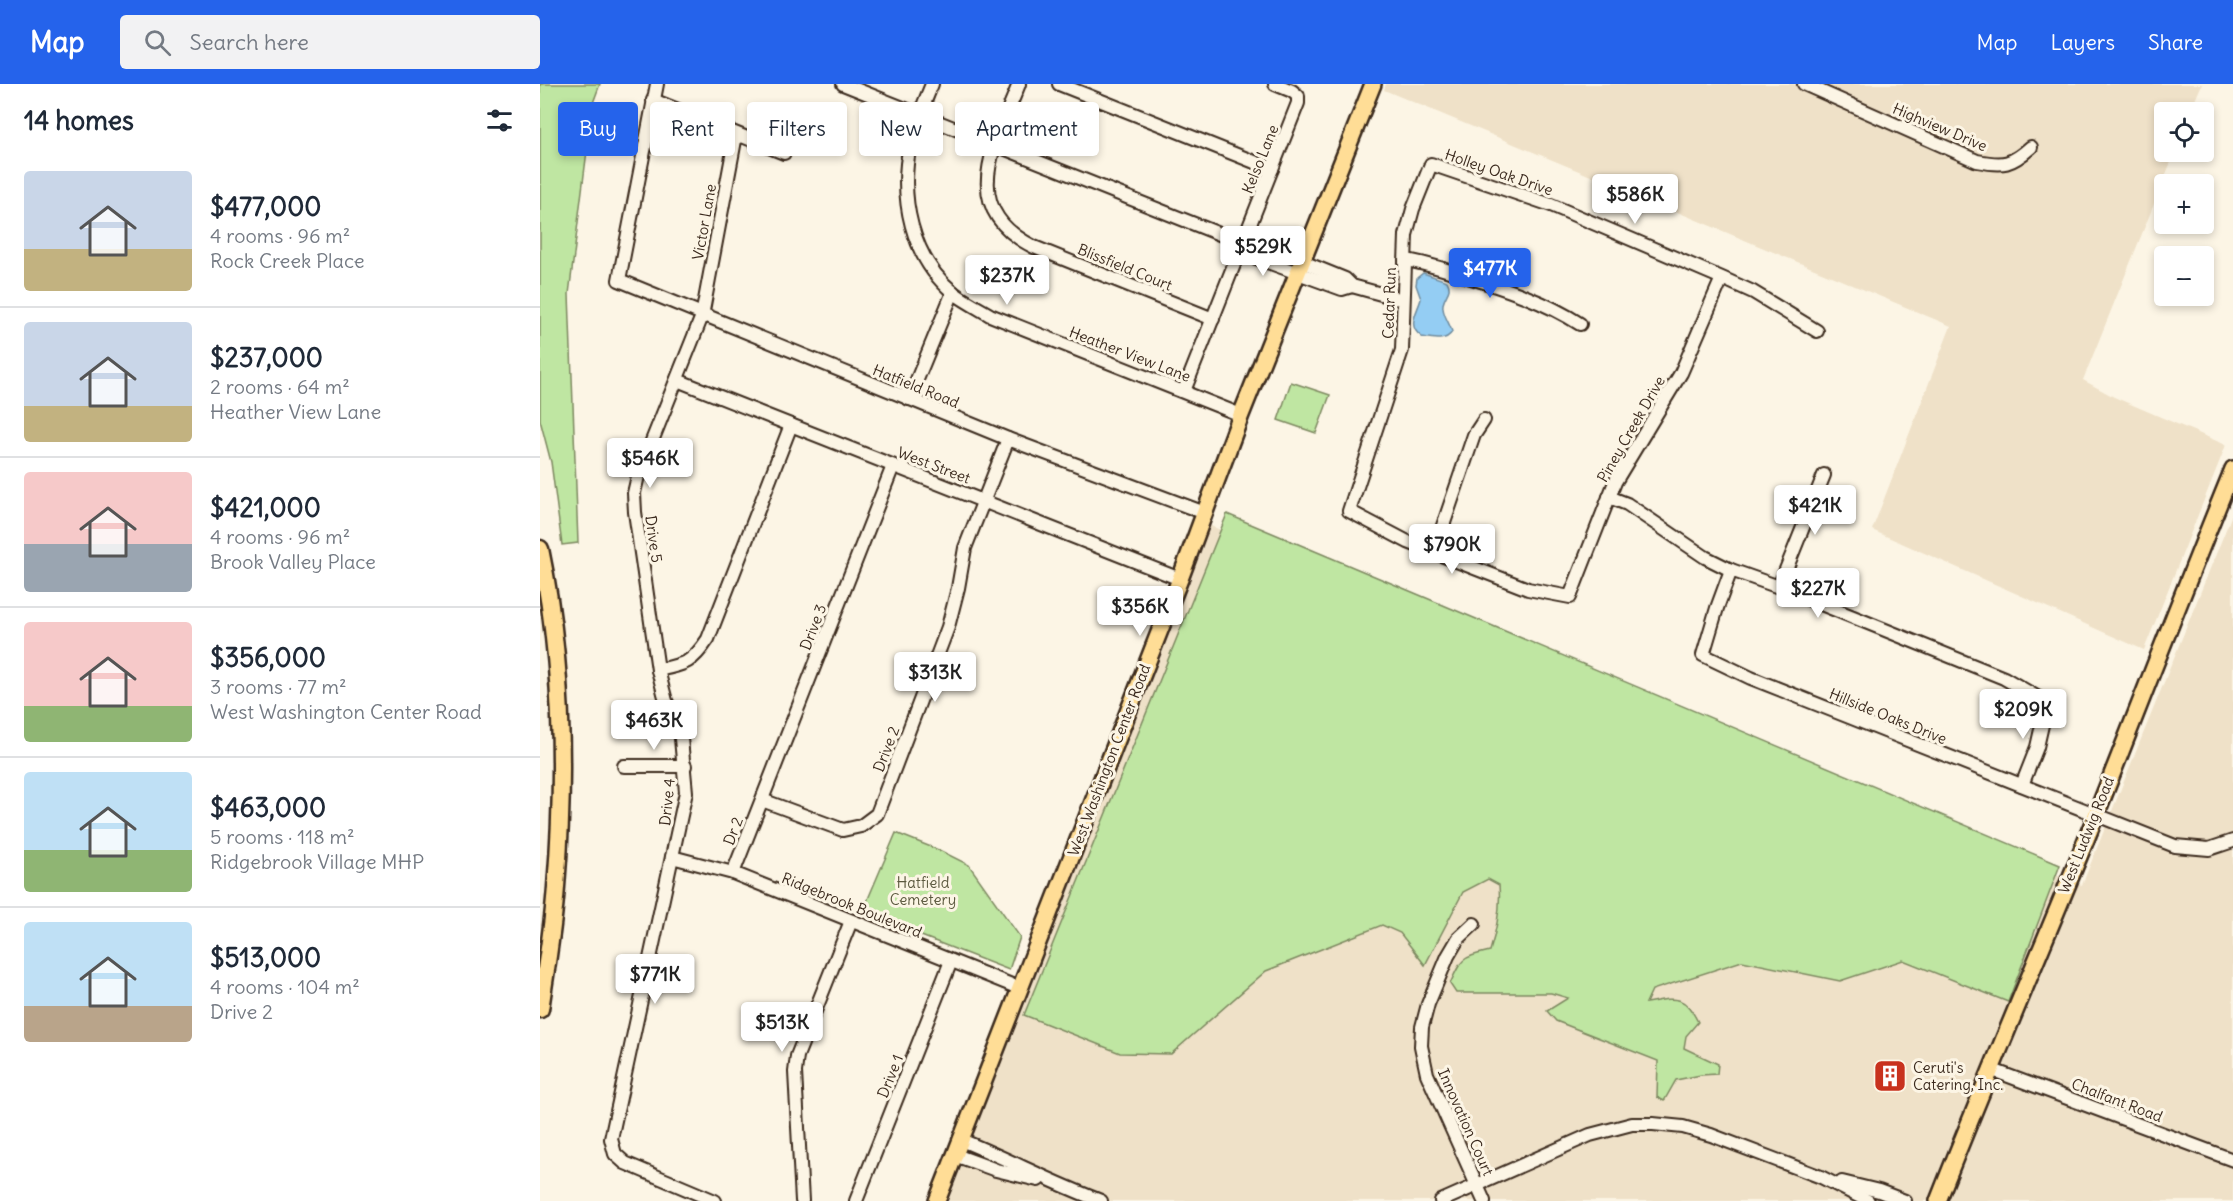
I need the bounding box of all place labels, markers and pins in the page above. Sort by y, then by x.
pin: $586K [1593,174,1677,225]
pin: $529K [1221,226,1305,277]
pin: $477K [1448,248,1532,299]
pin: $237K [965,255,1049,306]
pin: $546K [608,438,692,489]
pin: $421K [1773,485,1857,536]
pin: $790K [1410,524,1494,575]
pin: $227K [1776,568,1860,619]
pin: $356K [1098,586,1182,637]
pin: $313K [893,652,977,703]
pin: $209K [1981,689,2065,740]
pin: $463K [612,700,696,751]
pin: $771K [613,954,697,1005]
pin: $513K [740,1002,824,1053]
building icon: Ceruti's Catering, Inc. [1872,1058,1908,1094]
place label: Ceruti's Catering, Inc. [1913,1058,2003,1094]

